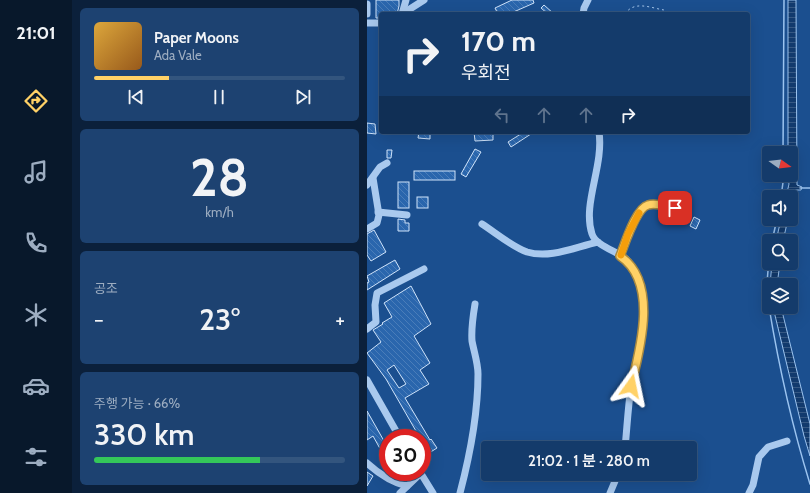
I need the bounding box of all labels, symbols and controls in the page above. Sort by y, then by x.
text: 21:01 [16,22,56,44]
text: 170 m [461,24,536,58]
icon: right [395,28,447,80]
text: Paper Moons [154,29,239,47]
text: Ada Vale [154,47,202,63]
text: 우회전 [461,62,511,84]
icon: previous [125,86,147,108]
icon: pause [208,86,230,108]
icon: next [292,86,314,108]
icon: directions [22,87,50,115]
icon: left [491,104,513,126]
icon: ahead [533,104,555,126]
icon: ahead [575,104,597,126]
icon: right [617,104,639,126]
text: 28 [190,146,249,209]
north arrow [762,146,798,182]
map controls [762,146,798,314]
icon: music [22,158,50,186]
button: sound [762,190,798,226]
pin [658,191,692,225]
icon: arrive [664,197,686,219]
text: km/h [205,204,234,220]
icon: phone [22,229,50,257]
button: search [762,234,798,270]
button: layers [762,278,798,314]
text: 공조 [94,280,118,296]
icon: climate [22,301,50,329]
text: 23° [199,301,240,338]
text: − [94,306,104,333]
text: + [335,306,345,333]
position arrow [610,365,652,407]
icon: car [22,372,50,400]
text: 주행 가능 · 66% [94,395,180,411]
text: 330 km [94,416,195,453]
speed limit sign: 30 [379,429,431,481]
icon: filters [22,443,50,471]
text: 21:02 · 1 분 · 280 m [528,452,650,470]

